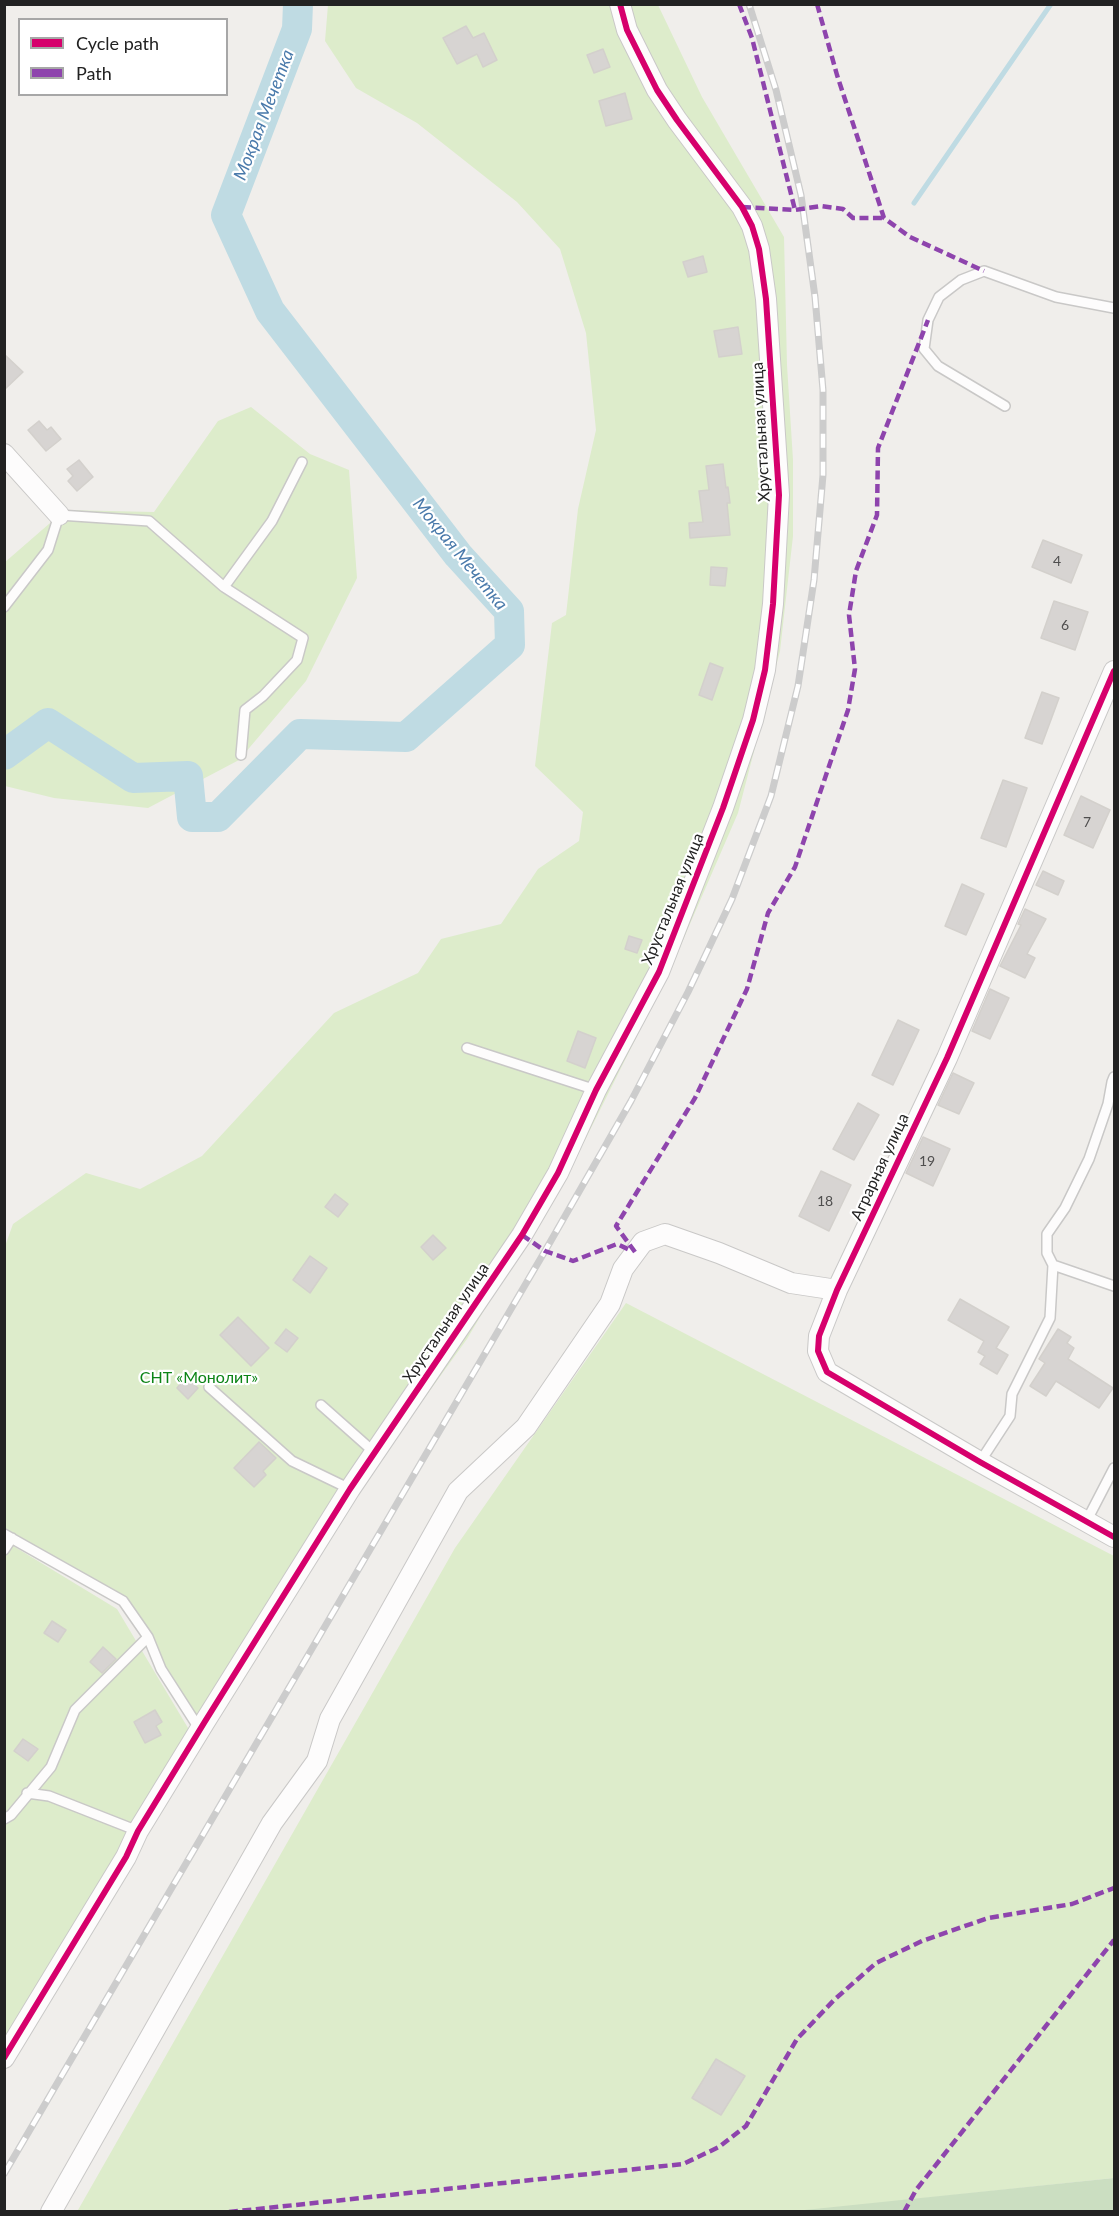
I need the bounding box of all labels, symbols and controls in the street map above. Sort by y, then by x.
legend [18,18,228,96]
text: Cycle path [76,32,159,54]
water label: Мокрая Мечетка [229,47,299,183]
text: Path [76,62,112,84]
street label: Хрустальная улица [748,361,774,503]
water label: Мокрая Мечетка [408,494,512,614]
house number: 4 [1053,553,1061,569]
house number: 6 [1061,617,1069,633]
house number: 7 [1083,814,1091,830]
street label: Хрустальная улица [638,830,708,968]
street label: Аграрная улица [847,1110,913,1224]
house number: 19 [919,1153,935,1169]
house number: 18 [817,1193,833,1209]
street label: Хрустальная улица [399,1259,493,1387]
park label: СНТ «Монолит» [140,1368,258,1388]

